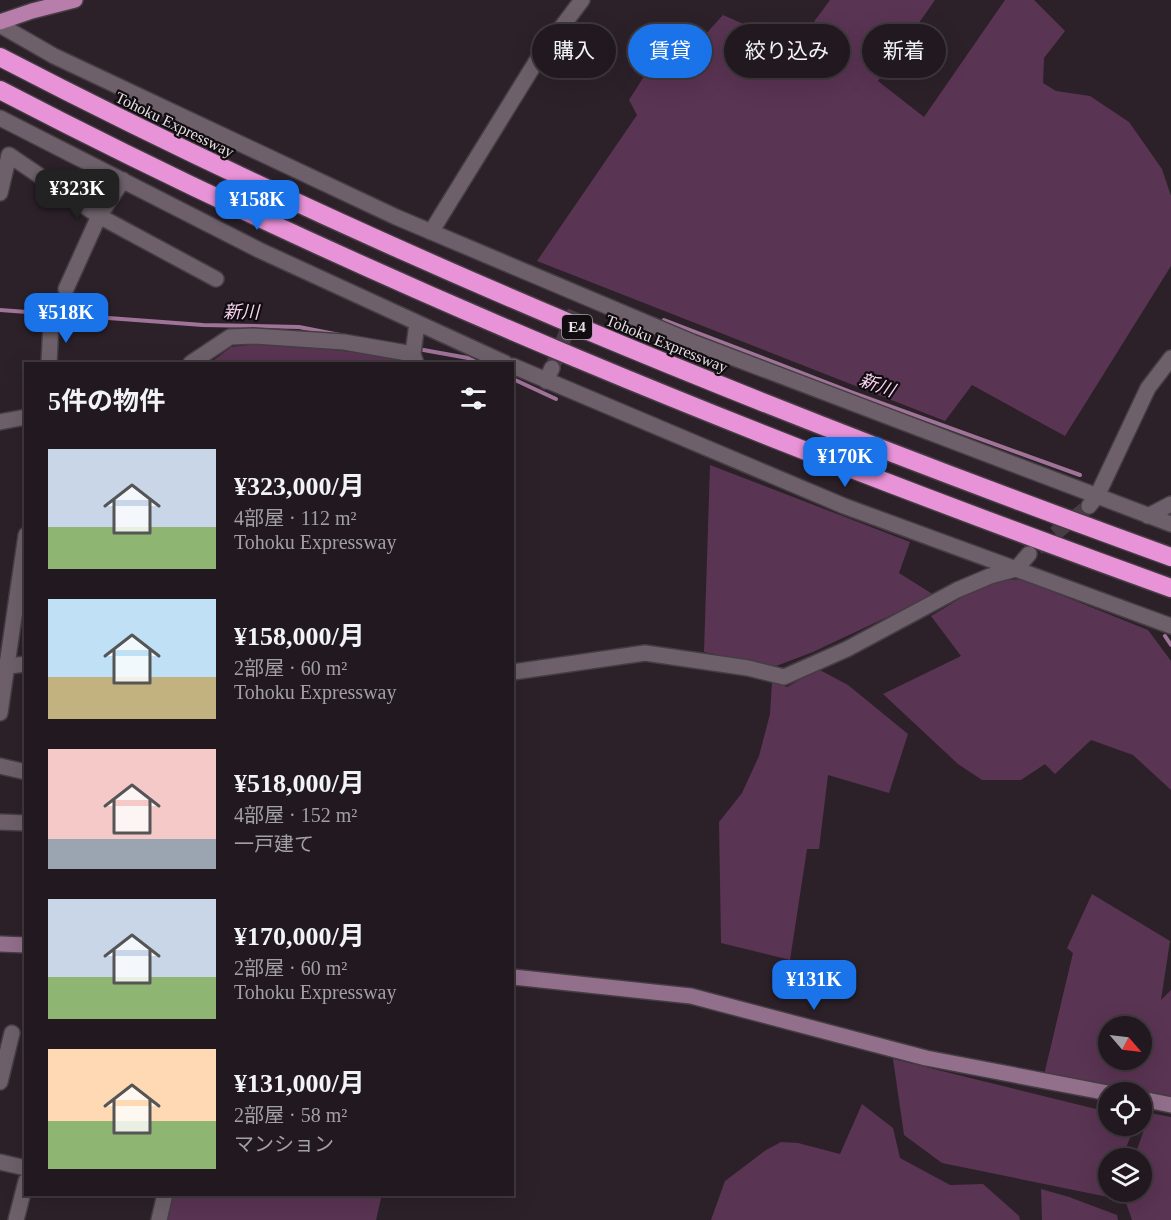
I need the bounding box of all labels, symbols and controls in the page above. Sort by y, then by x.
chip: 購入 [532,24,616,78]
chip: 賃貸 [628,24,712,78]
chip: 絞り込み [724,24,850,78]
chip: 新着 [862,24,946,78]
street label: Tohoku Expressway [112,88,237,161]
pin: ¥323K [35,169,119,220]
text: ¥323K [49,177,105,199]
pin: ¥158K [215,180,299,231]
text: ¥158K [229,188,285,210]
pin: ¥518K [24,293,108,344]
text: ¥518K [38,301,94,323]
water label: 新川 [223,302,261,322]
street label: Tohoku Expressway [603,311,730,377]
road number: E4 [562,315,592,339]
water label: 新川 [857,369,899,401]
icon: filters [457,382,490,415]
text: 5件の物件 [48,387,165,416]
pin: ¥170K [803,437,887,488]
text: ¥170K [817,445,873,467]
text: ¥323,000/月 [234,472,365,501]
icon: home [96,473,168,545]
text: 4部屋 · 112 m² [234,507,356,529]
text: Tohoku Expressway [234,531,396,553]
text: ¥158,000/月 [234,622,365,651]
icon: home [96,623,168,695]
text: 2部屋 · 60 m² [234,657,347,679]
text: Tohoku Expressway [234,681,396,703]
text: ¥518,000/月 [234,769,365,798]
icon: home [96,773,168,845]
text: 4部屋 · 152 m² [234,804,357,826]
text: 一戸建て [234,833,314,855]
text: ¥170,000/月 [234,922,365,951]
icon: home [96,923,168,995]
text: 2部屋 · 60 m² [234,957,347,979]
pin: ¥131K [772,960,856,1011]
text: ¥131K [786,968,842,990]
text: Tohoku Expressway [234,981,396,1003]
north arrow [1098,1016,1152,1070]
map controls [1098,1016,1152,1202]
text: ¥131,000/月 [234,1069,365,1098]
icon: home [96,1073,168,1145]
button: locate [1098,1082,1152,1136]
text: 2部屋 · 58 m² [234,1104,347,1126]
text: マンション [234,1133,334,1155]
button: layers [1098,1148,1152,1202]

